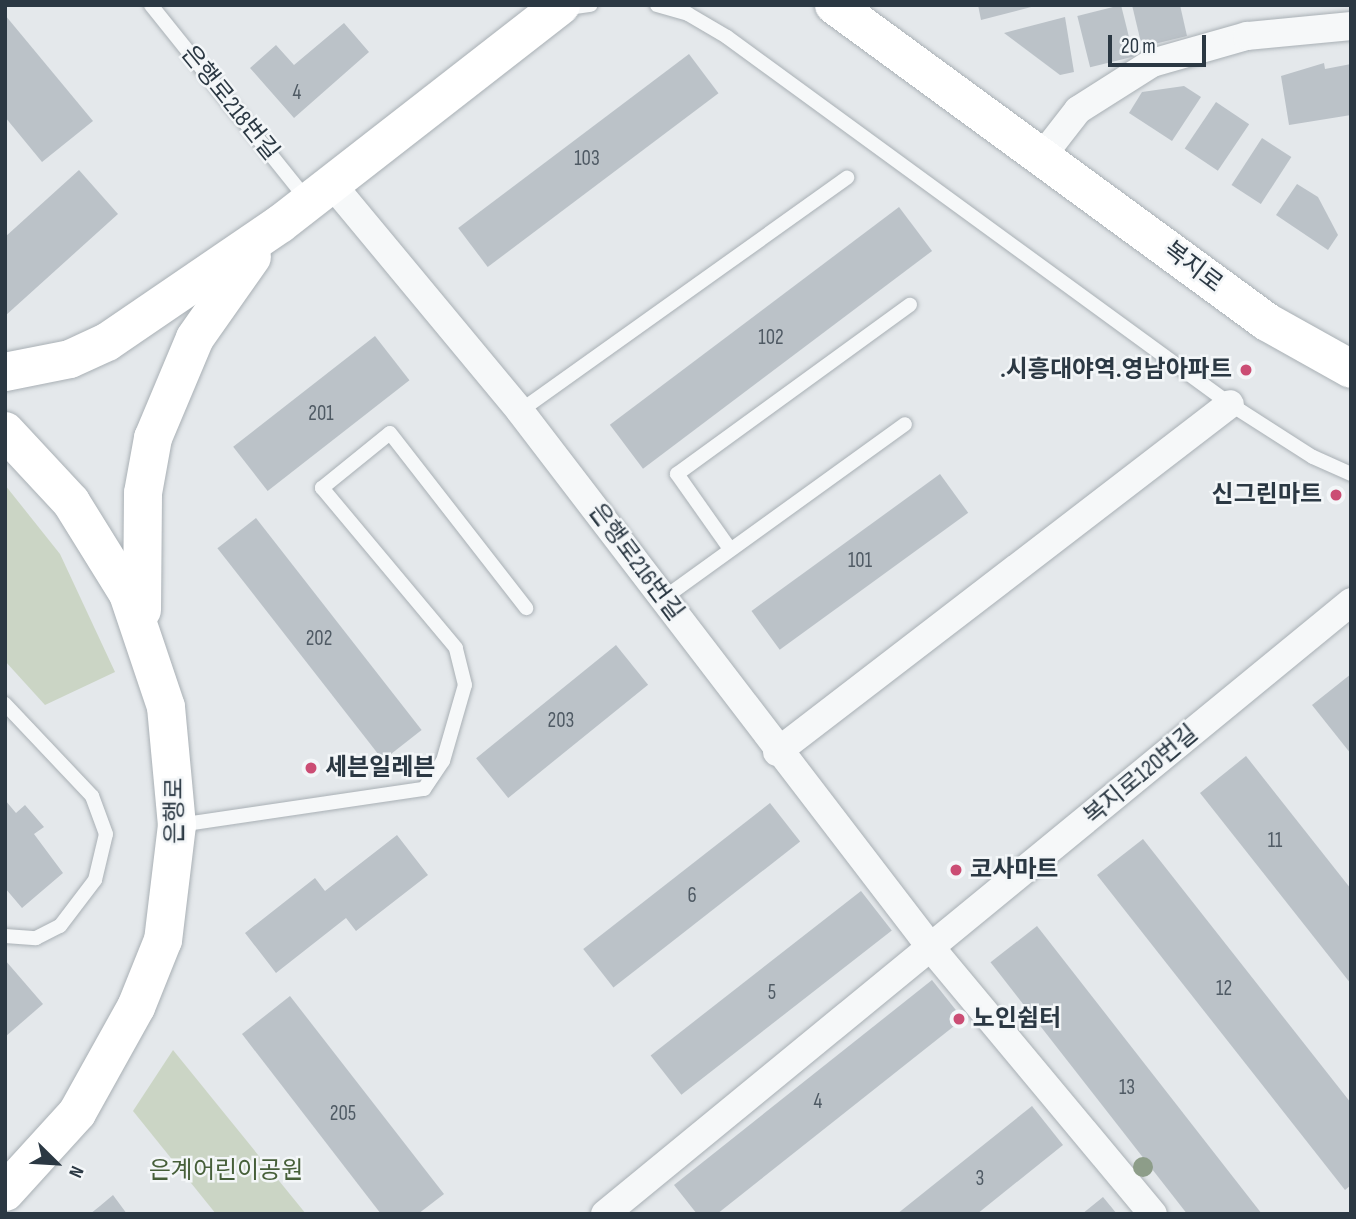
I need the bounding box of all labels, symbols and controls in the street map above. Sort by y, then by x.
scale bar [1111,21,1209,65]
text: 20 m [1121,34,1156,59]
street label: 은행로218번길 [175,40,285,166]
house number: 4 [293,80,301,106]
house number: 103 [574,146,600,172]
street label: 복지로 [1158,236,1228,298]
house number: 102 [758,325,784,351]
place label: .시흥대야역.영남아파트 [1000,356,1232,384]
marker: .시흥대야역.영남아파트 [1238,362,1254,378]
house number: 201 [308,401,334,427]
place label: 신그린마트 [1212,481,1322,509]
marker: 신그린마트 [1328,487,1344,503]
street label: 은행로216번길 [583,498,689,626]
house number: 101 [848,548,872,574]
house number: 202 [306,626,332,652]
house number: 203 [548,708,574,734]
street label: 복지로120번길 [1078,719,1204,831]
place label: 세븐일레븐 [325,754,435,782]
marker: 세븐일레븐 [303,760,319,776]
street label: 은행로 [161,778,189,844]
house number: 11 [1268,828,1282,854]
place label: 코사마트 [970,856,1058,884]
marker: 코사마트 [948,862,964,878]
house number: 6 [687,883,697,909]
house number: 12 [1216,976,1232,1002]
house number: 5 [768,980,776,1006]
place label: 노인쉼터 [973,1005,1061,1033]
marker: 노인쉼터 [951,1011,967,1027]
house number: 13 [1119,1075,1135,1101]
house number: 4 [814,1089,822,1115]
house number: 205 [330,1101,356,1127]
north arrow [21,1128,91,1198]
park label: 은계어린이공원 [149,1157,303,1185]
text: N [63,1162,88,1181]
house number: 3 [976,1166,984,1192]

